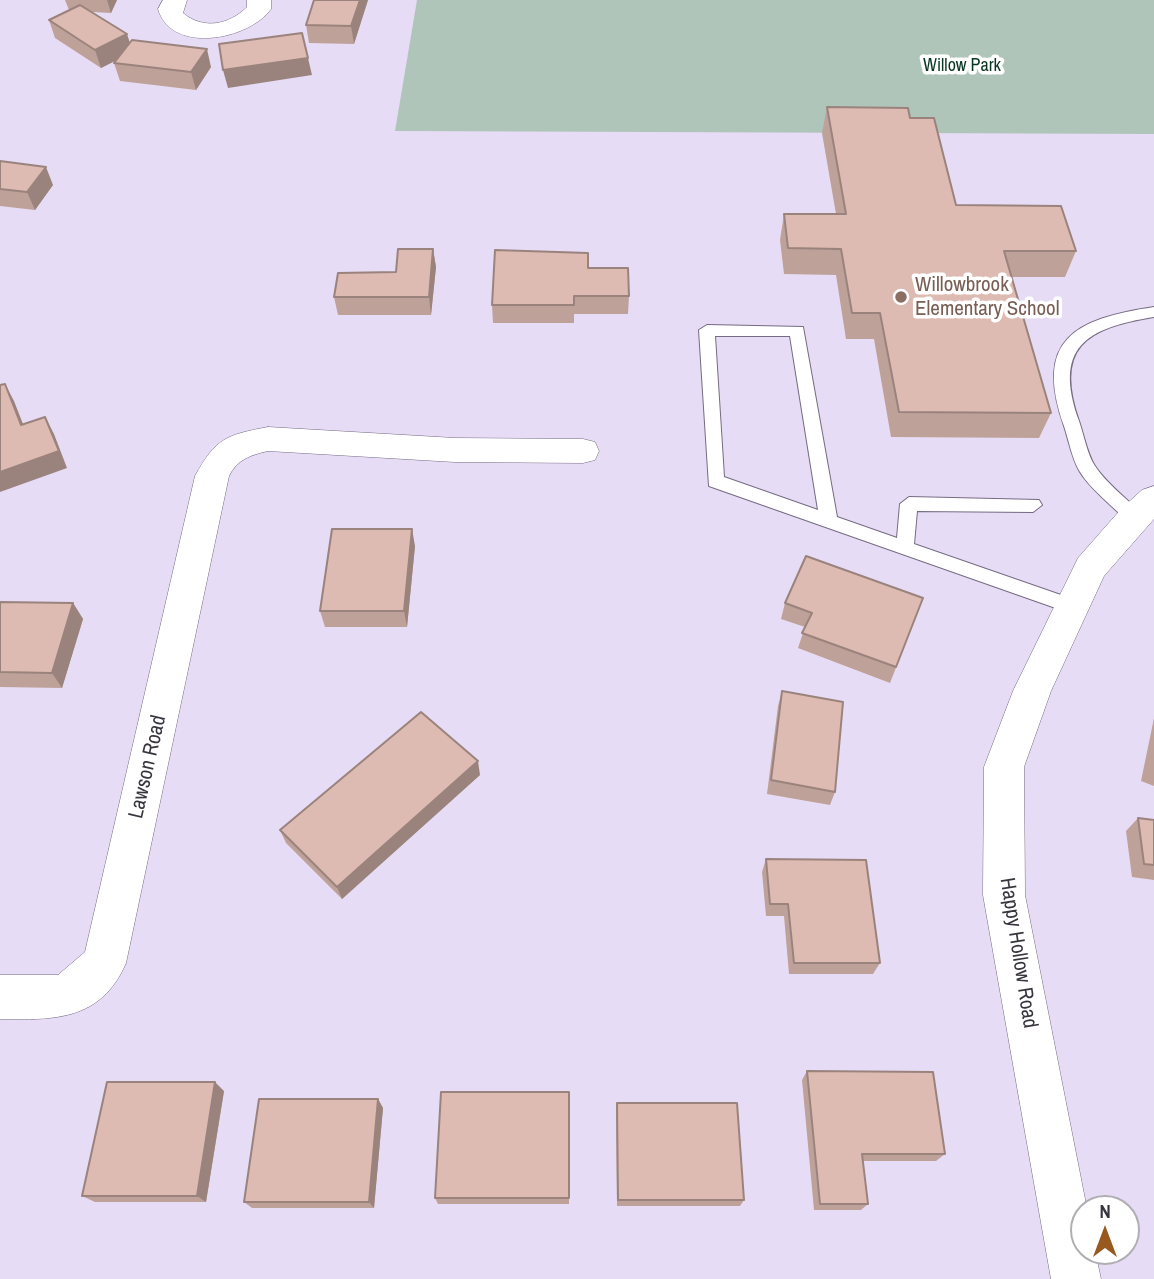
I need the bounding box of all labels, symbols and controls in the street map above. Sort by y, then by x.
park label: Willow Park [923,55,1001,77]
place label: Willowbrook Elementary School [915,272,1060,322]
marker: Willowbrook Elementary School [893,289,909,305]
street label: Lawson Road [124,713,172,821]
street label: Happy Hollow Road [994,876,1042,1030]
north arrow [1070,1195,1140,1265]
text: N [1099,1198,1111,1224]

